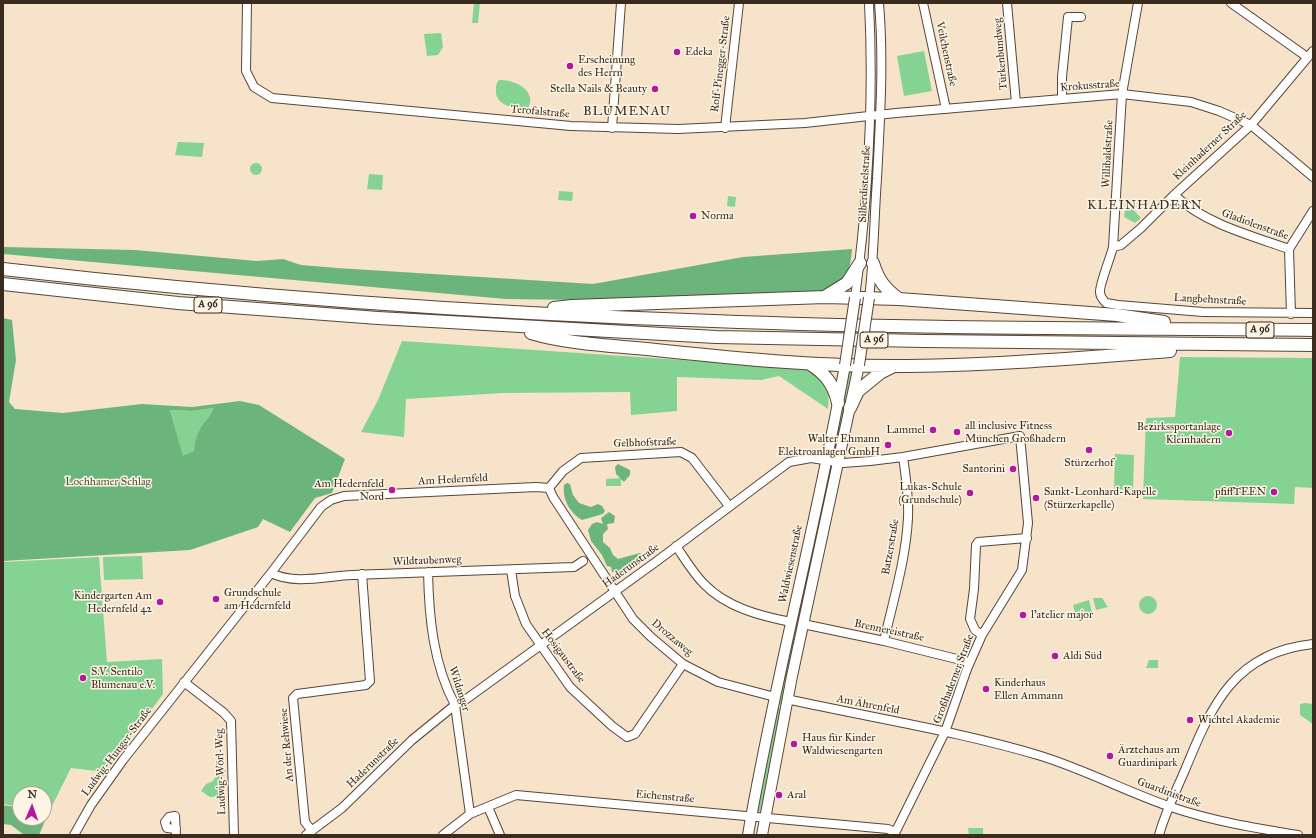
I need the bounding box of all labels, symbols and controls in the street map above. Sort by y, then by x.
street label: Rolf-Pinegger-Straße [709,15,733,113]
street label: Türkenbundweg [991,17,1011,91]
street label: Veilchenstraße [933,21,959,87]
place label: Edeka [685,45,713,59]
marker: Edeka [672,47,682,57]
place label: Erscheinung des Herrn [578,53,635,79]
marker: Erscheinung des Herrn [565,61,575,71]
street label: Krokusstraße [1060,77,1120,95]
place label: Stella Nails & Beauty [550,82,647,96]
marker: Stella Nails & Beauty [650,84,660,94]
street label: Terofalstraße [510,103,570,121]
district label: BLUMENAU [583,104,671,120]
street label: Kleinhaderner Straße [1171,109,1249,183]
street label: Willibaldstraße [1100,120,1116,188]
street label: Silberdistelstraße [856,145,874,223]
district label: KLEINHADERN [1087,198,1203,214]
street label: Gladiolenstraße [1220,207,1290,243]
place label: Norma [701,209,734,223]
marker: Norma [688,211,698,221]
street label: Langbehnstraße [1173,292,1247,308]
road number: A 96 [194,297,222,313]
road number: A 96 [1246,322,1274,338]
road number: A 96 [860,332,888,348]
place label: all inclusive Fitness München Großhadern [965,419,1066,445]
place label: Bezirkssportanlage Kleinhadern [1137,420,1221,446]
place label: Lammel [886,423,925,437]
marker: Lammel [928,425,938,435]
marker: all inclusive Fitness München Großhadern [952,427,962,437]
marker: Bezirkssportanlage Kleinhadern [1224,428,1234,438]
place label: Walter Ehmann Elektroanlagen GmbH [778,432,880,458]
street label: Gelbhofstraße [613,435,677,451]
marker: Walter Ehmann Elektroanlagen GmbH [883,440,893,450]
marker: Stürzerhof [1084,445,1094,455]
place label: Stürzerhof [1064,456,1114,470]
place label: Santorini [963,462,1005,476]
marker: Santorini [1008,464,1018,474]
street label: Am Hedernfeld [418,472,488,488]
park label: Lochhamer Schlag [65,475,151,489]
place label: Am Hedernfeld Nord [314,477,384,503]
place label: Lukas-Schule (Grundschule) [898,480,962,506]
marker: Am Hedernfeld Nord [387,485,397,495]
place label: Sankt-Leonhard-Kapelle (Stürzerkapelle) [1044,485,1157,511]
place label: pfiffTEEN [1215,485,1266,499]
marker: pfiffTEEN [1269,487,1279,497]
marker: Lukas-Schule (Grundschule) [965,488,975,498]
marker: Sankt-Leonhard-Kapelle (Stürzerkapelle) [1031,493,1041,503]
street label: Batzerstraße [880,518,902,576]
street label: Waldwiesenstraße [776,524,806,604]
street label: Haderunstraße [600,541,662,591]
street label: Wildtaubenweg [392,553,462,569]
place label: Grundschule am Hedernfeld [224,586,291,612]
place label: Kindergarten Am Hedernfeld 42 [74,589,152,615]
marker: Grundschule am Hedernfeld [211,594,221,604]
marker: Kindergarten Am Hedernfeld 42 [155,597,165,607]
place label: l'atelier major [1031,608,1093,622]
marker: l'atelier major [1018,610,1028,620]
street label: Drozzaweg [649,617,695,659]
street label: Brennereistraße [853,617,925,645]
street label: Hosigaustraße [538,626,588,686]
street label: Großhaderner Straße [931,632,977,726]
place label: Aldi Süd [1063,649,1102,663]
marker: Aldi Süd [1050,651,1060,661]
place label: S.V. Sentilo Blumenau e.V. [91,665,155,691]
street label: Wildanger [446,665,472,713]
marker: S.V. Sentilo Blumenau e.V. [78,673,88,683]
place label: Kinderhaus Ellen Ammann [994,676,1063,702]
marker: Kinderhaus Ellen Ammann [981,684,991,694]
street label: Am Ährenfeld [835,692,901,718]
street label: Ludwig-Hunger-Straße [79,705,155,799]
street label: An der Rehwiese [277,708,297,782]
place label: Wichtel Akademie [1198,713,1280,727]
marker: Wichtel Akademie [1185,715,1195,725]
street label: Ludwig-Wörl-Weg [213,729,229,815]
place label: Haus für Kinder Waldwiesengarten [802,731,883,757]
street label: Haderunstraße [344,735,402,791]
marker: Haus für Kinder Waldwiesengarten [789,739,799,749]
place label: Ärztehaus am Guardinipark [1118,743,1180,769]
marker: Ärztehaus am Guardinipark [1105,751,1115,761]
street label: Guardinistraße [1135,775,1203,811]
north arrow [12,786,52,826]
text: N [28,788,37,801]
street label: Eichenstraße [635,788,695,806]
place label: Aral [787,788,806,802]
marker: Aral [774,790,784,800]

